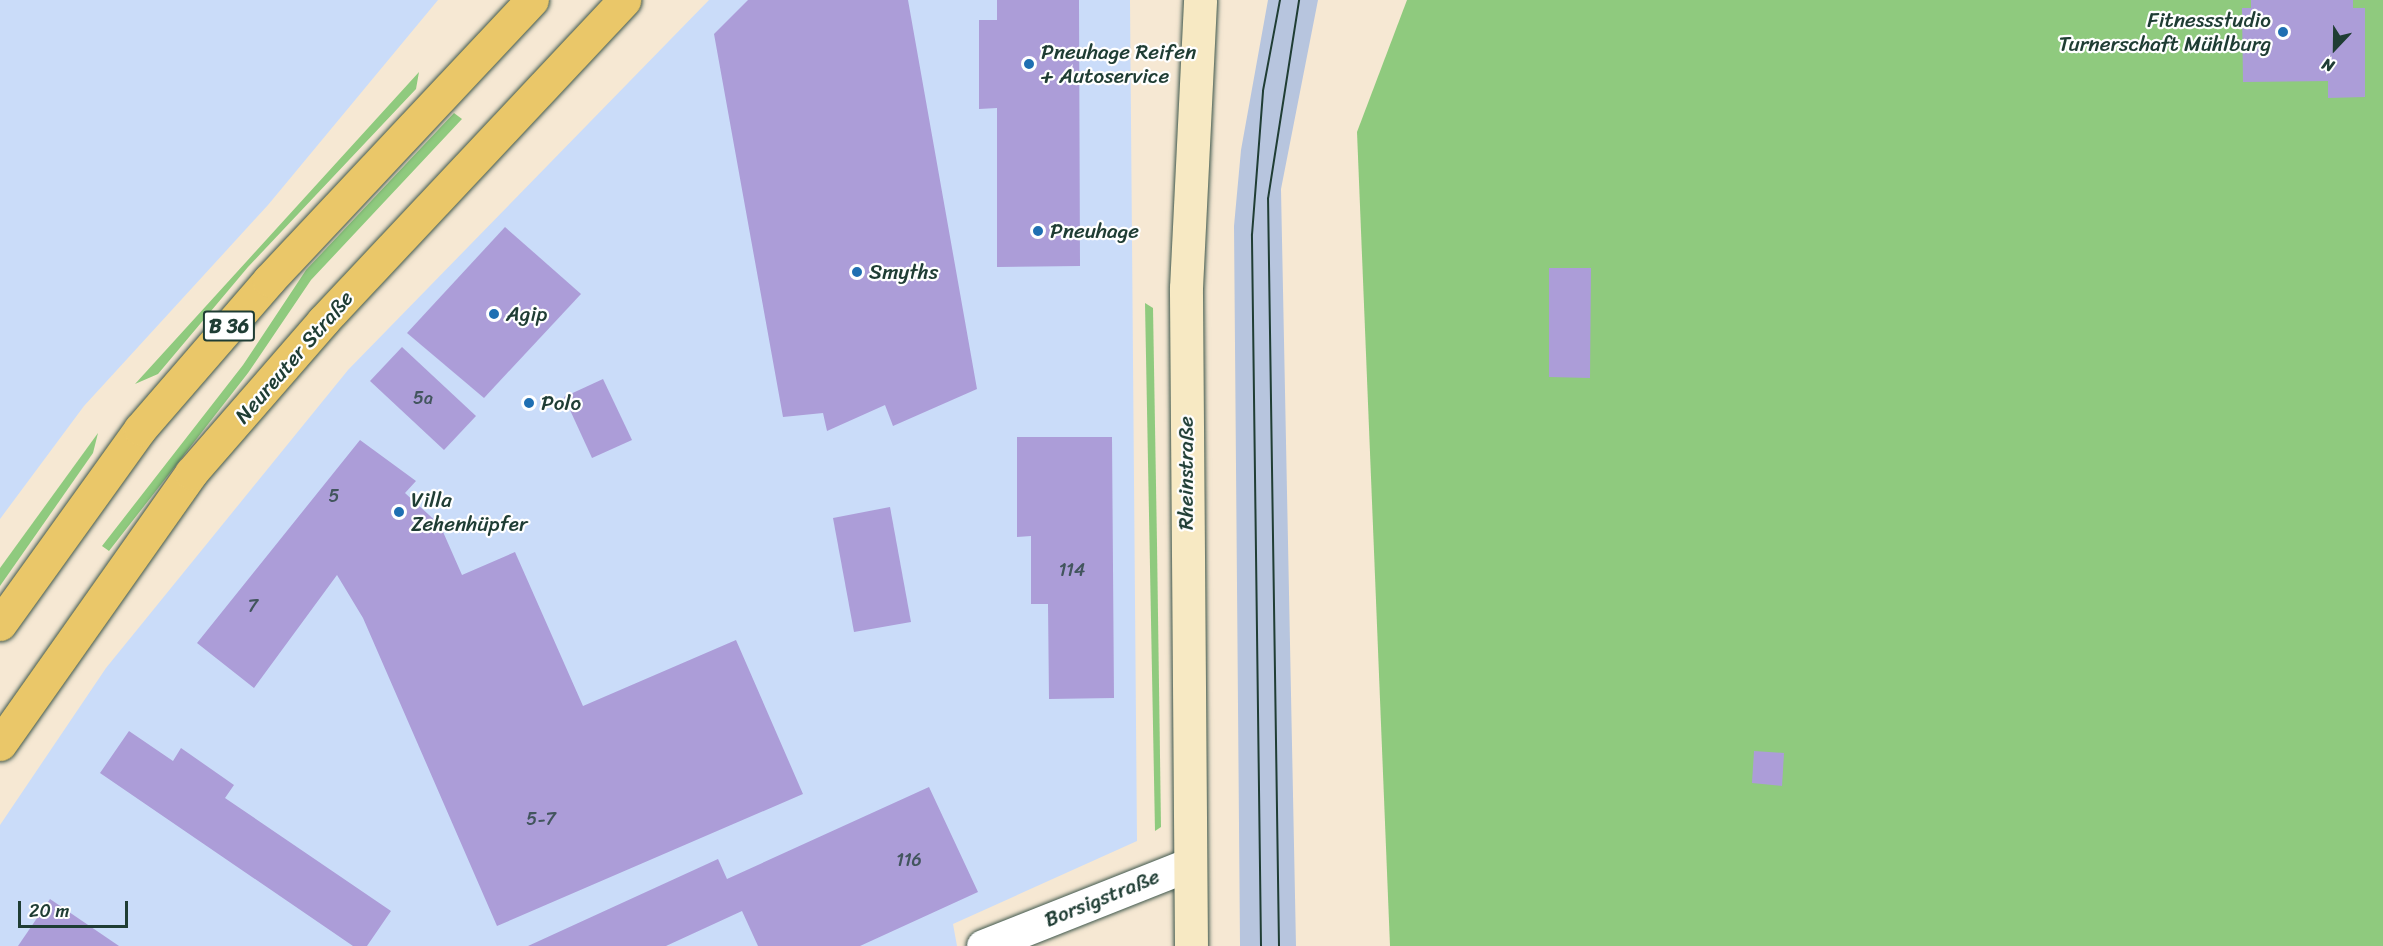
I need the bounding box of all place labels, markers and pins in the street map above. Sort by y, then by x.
place label: Fitnessstudio Turnerschaft Mühlburg [2059,7,2271,57]
marker: Fitnessstudio Turnerschaft Mühlburg [2276,25,2290,39]
place label: Pneuhage Reifen + Autoservice [1041,39,1196,89]
marker: Pneuhage Reifen + Autoservice [1022,57,1036,71]
place label: Pneuhage [1050,218,1139,244]
marker: Pneuhage [1031,224,1045,238]
place label: Smyths [869,259,938,285]
marker: Smyths [850,265,864,279]
place label: Agip [506,301,547,327]
marker: Agip [487,307,501,321]
place label: Polo [541,390,581,416]
marker: Polo [522,396,536,410]
place label: Villa Zehenhüpfer [411,487,528,537]
marker: Villa Zehenhüpfer [392,505,406,519]

